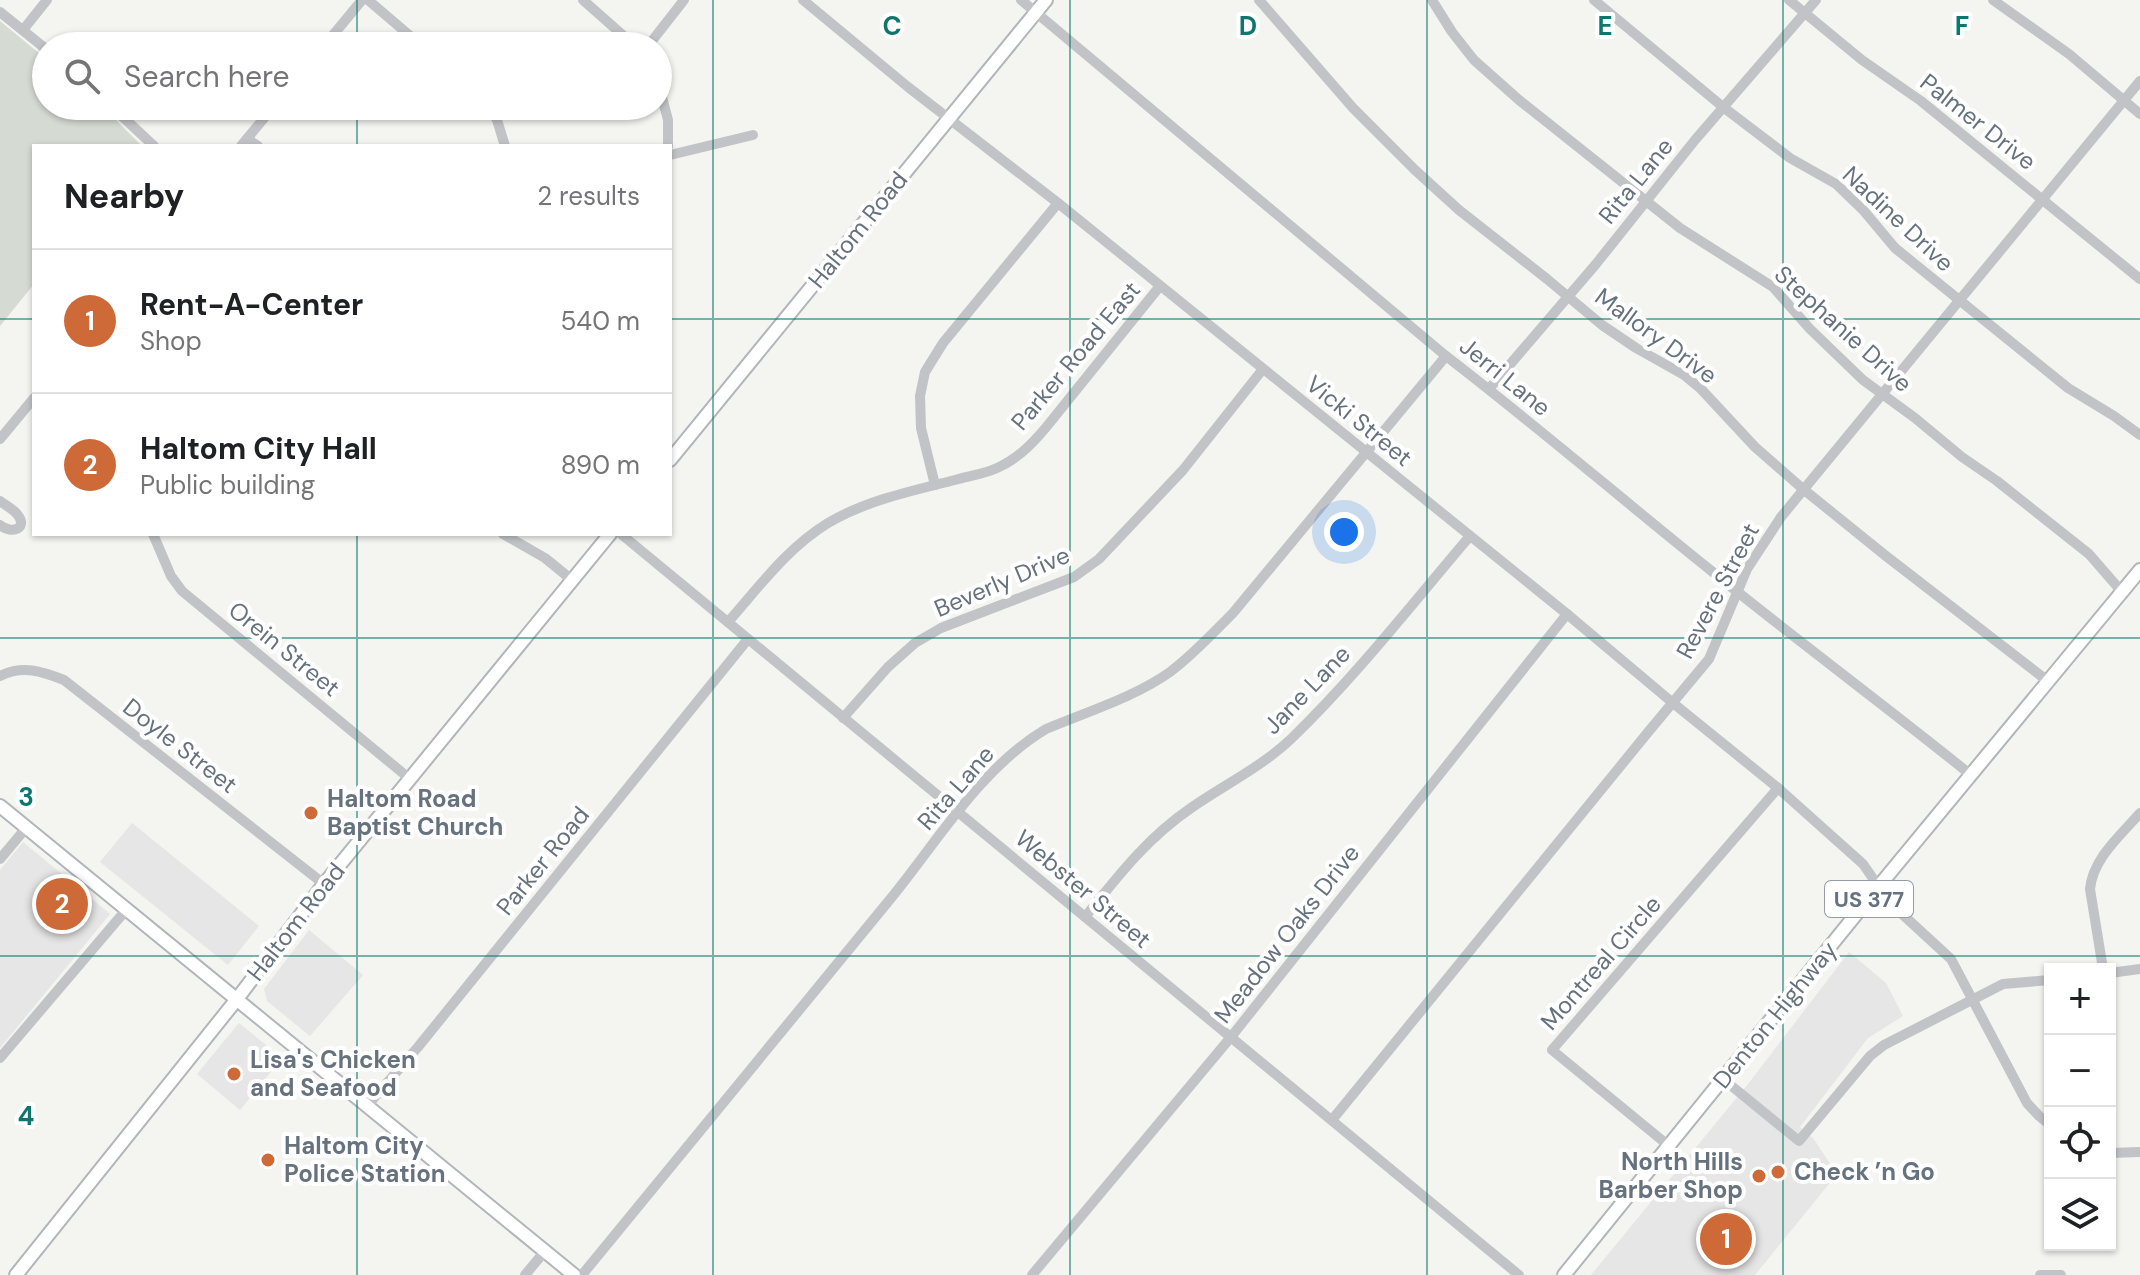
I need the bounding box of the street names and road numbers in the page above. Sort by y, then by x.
street label: Palmer Drive [1914,67,2043,177]
street label: Rita Lane [1591,131,1680,230]
street label: Nadine Drive [1836,159,1961,278]
street label: Haltom Road [801,165,914,295]
street label: Stephanie Drive [1768,259,1919,399]
street label: Parker Road East [1004,275,1147,437]
street label: Mallory Drive [1589,281,1724,390]
street label: Jerri Lane [1453,330,1557,423]
street label: Vicki Street [1300,368,1419,473]
street label: Revere Street [1669,518,1766,664]
street label: Beverly Drive [929,539,1074,624]
street label: Orein Street [222,594,346,703]
street label: Jane Lane [1257,639,1357,741]
street label: Doyle Street [117,691,244,800]
street label: Rita Lane [910,739,1001,836]
street label: Parker Road [489,800,596,921]
street label: Webster Street [1009,823,1158,955]
street label: Meadow Oaks Drive [1207,838,1366,1029]
street label: Haltom Road [240,856,351,987]
road number: US 377 [1825,881,1913,917]
street label: Montreal Circle [1534,889,1668,1036]
street label: Denton Highway [1706,935,1843,1095]

